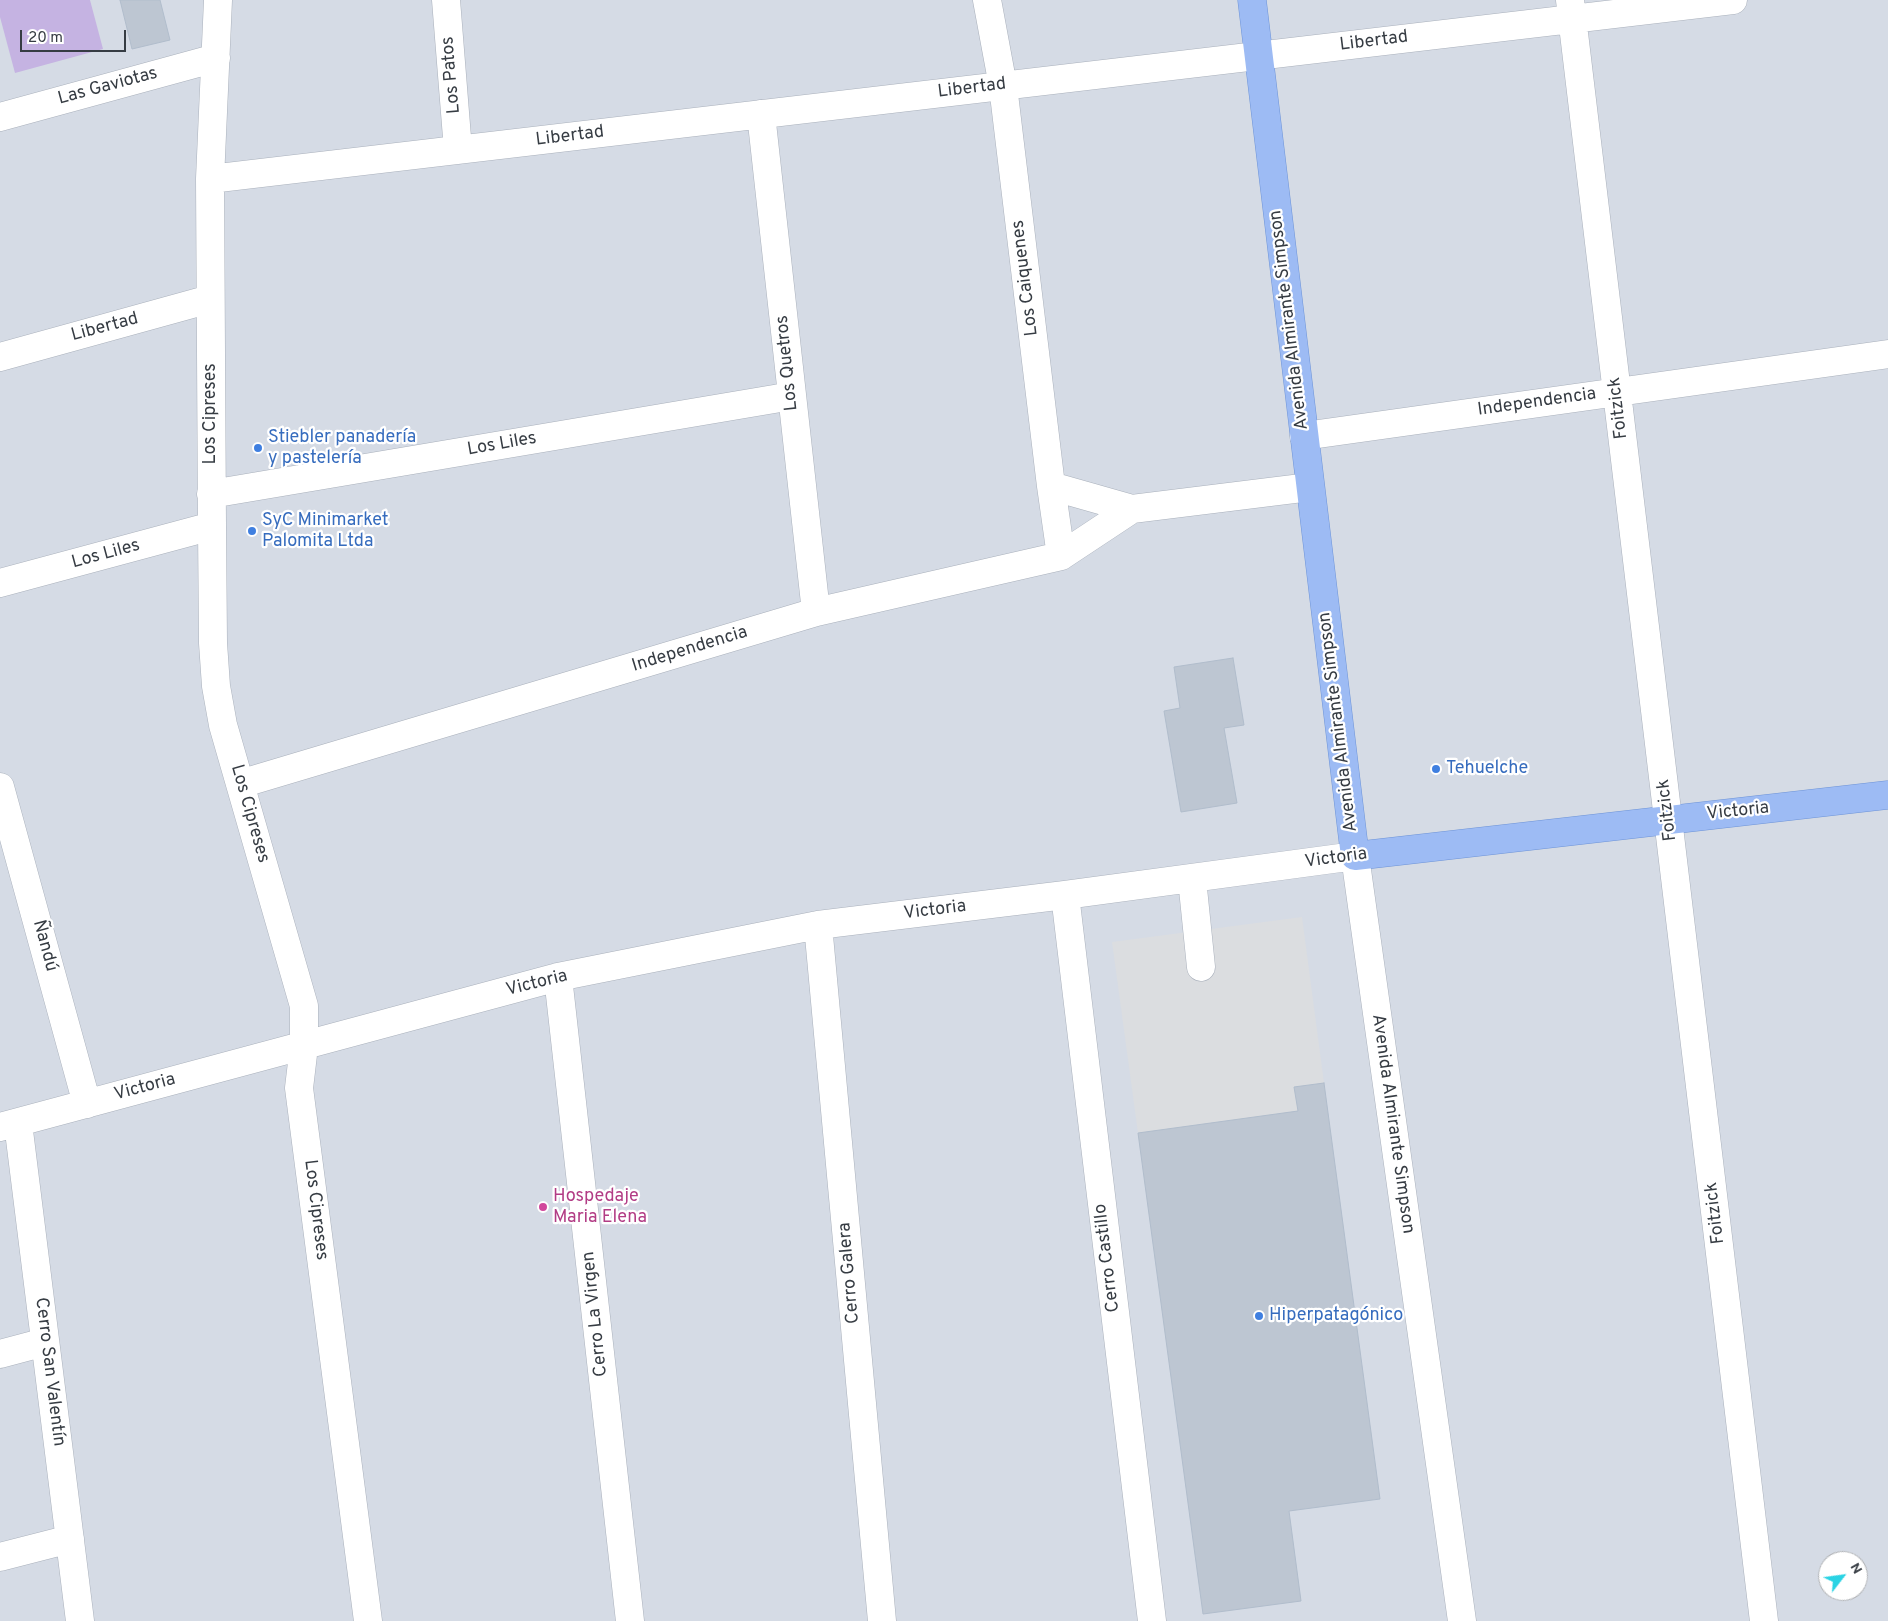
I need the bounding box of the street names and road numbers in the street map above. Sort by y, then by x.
street label: Libertad [1339,27,1409,57]
street label: Los Patos [438,35,466,115]
street label: Las Gaviotas [56,63,160,111]
street label: Libertad [937,74,1007,104]
street label: Libertad [535,122,605,152]
street label: Avenida Almirante Simpson [1266,209,1314,431]
street label: Los Caiquenes [1008,219,1044,337]
street label: Libertad [69,309,141,347]
street label: Los Quetros [772,314,804,412]
street label: Los Cipreses [200,363,222,465]
street label: Foitzick [1604,376,1634,440]
street label: Independencia [1476,384,1598,422]
street label: Los Liles [466,428,538,462]
street label: Los Liles [69,536,143,574]
street label: Avenida Almirante Simpson [1315,611,1363,833]
street label: Independencia [630,622,750,678]
street label: Los Cipreses [225,762,273,866]
street label: Foitzick [1653,778,1683,842]
street label: Victoria [1706,798,1770,826]
street label: Victoria [1303,844,1369,874]
street label: Victoria [903,896,967,926]
street label: Ñandú [27,918,61,974]
street label: Victoria [504,966,570,1002]
street label: Avenida Almirante Simpson [1366,1013,1418,1235]
street label: Victoria [112,1069,178,1107]
street label: Los Cipreses [298,1158,332,1262]
street label: Foitzick [1701,1181,1731,1245]
street label: Cerro Castillo [1091,1202,1125,1314]
street label: Cerro Galera [835,1221,865,1325]
street label: Cerro La Virgen [579,1250,613,1378]
street label: Cerro San Valentín [29,1296,69,1448]

